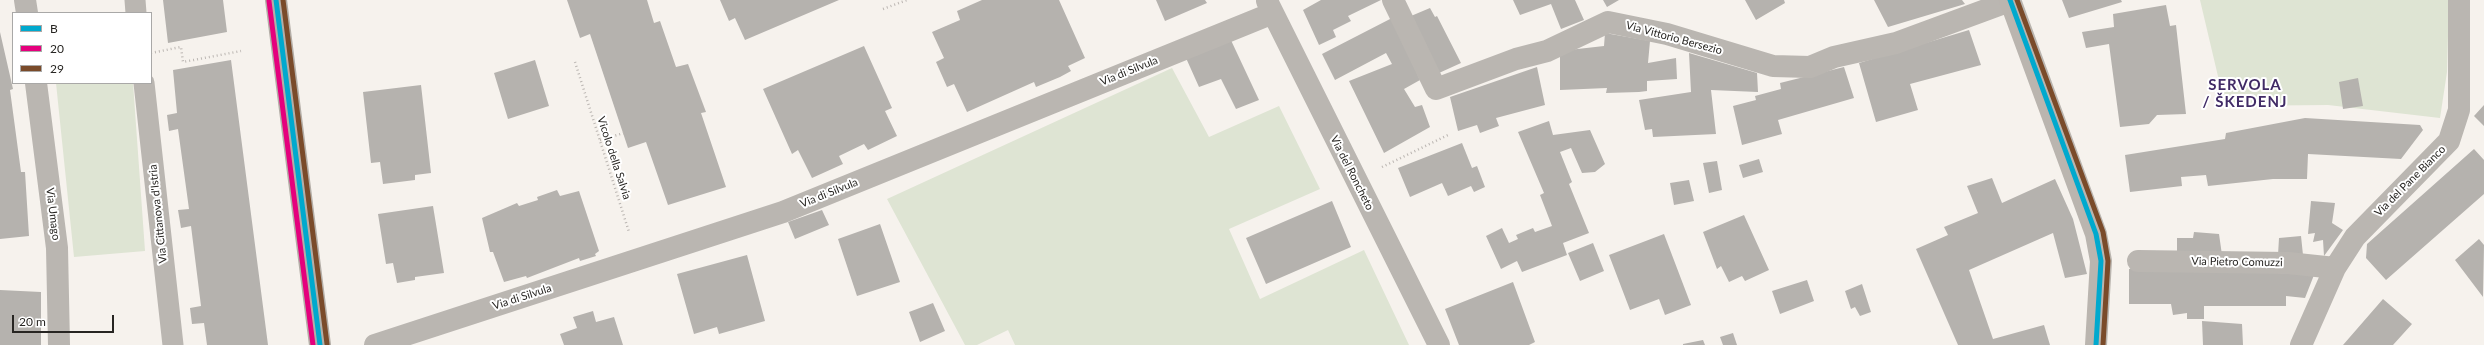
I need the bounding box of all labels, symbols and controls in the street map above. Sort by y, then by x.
legend [12,12,152,84]
street label: Via Vittorio Bersezio [1624,19,1724,57]
text: B [50,21,58,36]
text: 20 [50,41,64,56]
street label: Via di Silvula [1098,53,1160,89]
text: 29 [50,61,64,76]
district label: SERVOLA / ŠKEDENJ [2203,76,2287,111]
street label: Vicolo della Salvia [594,115,634,201]
street label: Via del Roncheto [1328,133,1376,213]
street label: Via del Pane Bianco [2372,143,2448,219]
street label: Via Cittanova d'Istria [146,164,170,264]
street label: Via di Silvula [798,175,860,211]
street label: Via Umago [43,187,63,241]
street label: Via Pietro Comuzzi [2191,255,2283,269]
street label: Via di Silvula [491,281,553,313]
scale bar [14,307,116,333]
text: 20 m [19,314,46,329]

